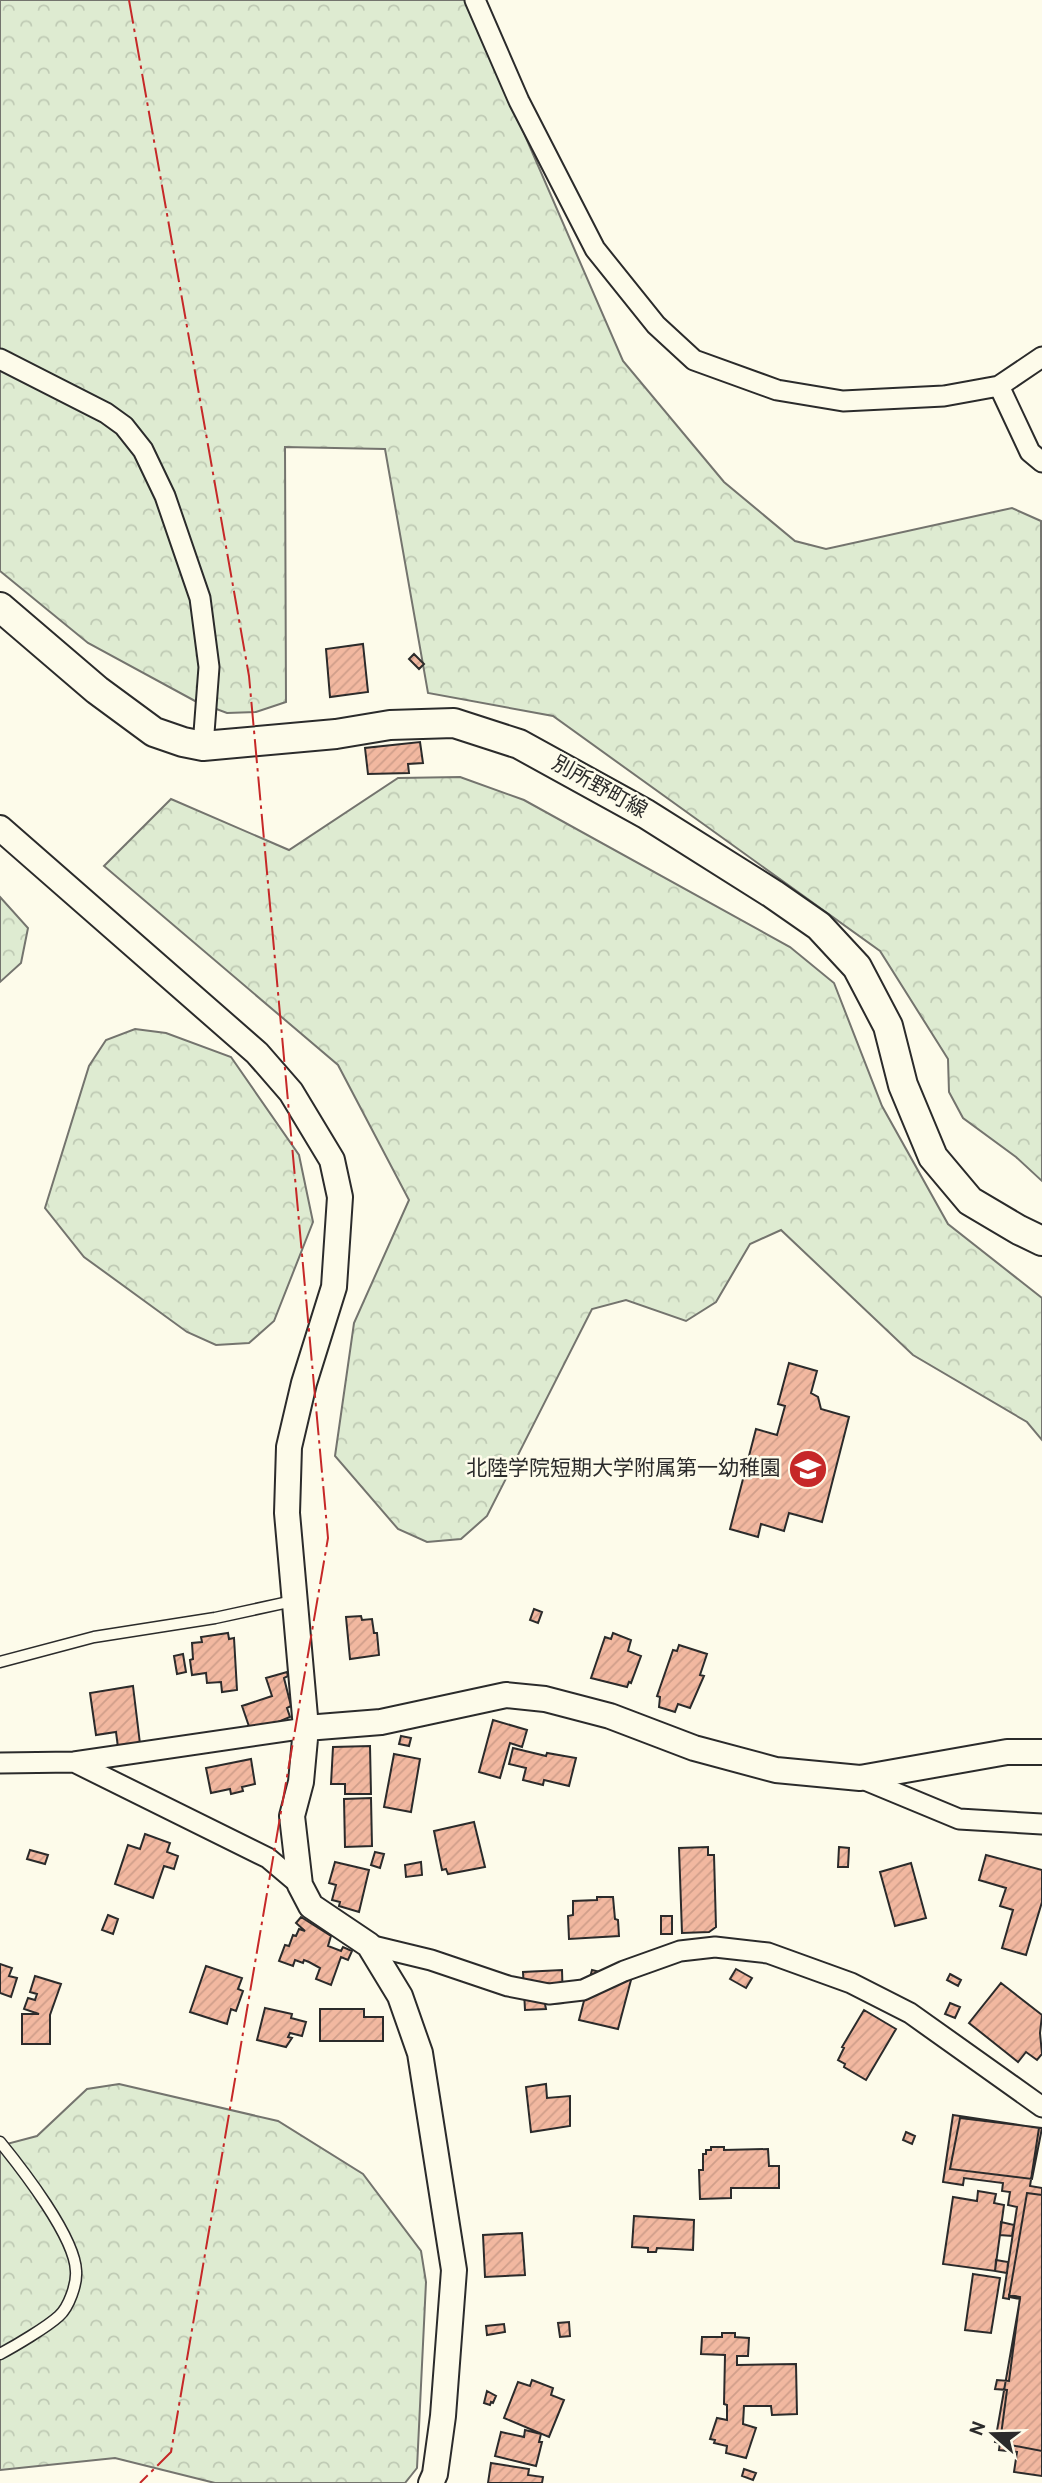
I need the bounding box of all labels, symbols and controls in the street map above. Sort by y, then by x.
street label: 別所野町線 [547,751,651,825]
school or university icon: 北陸学院短期大学附属第一幼稚園 [787,1448,829,1490]
place label: 北陸学院短期大学附属第一幼稚園 [466,1456,781,1483]
north arrow [958,2399,1028,2469]
text: N [965,2418,993,2439]

